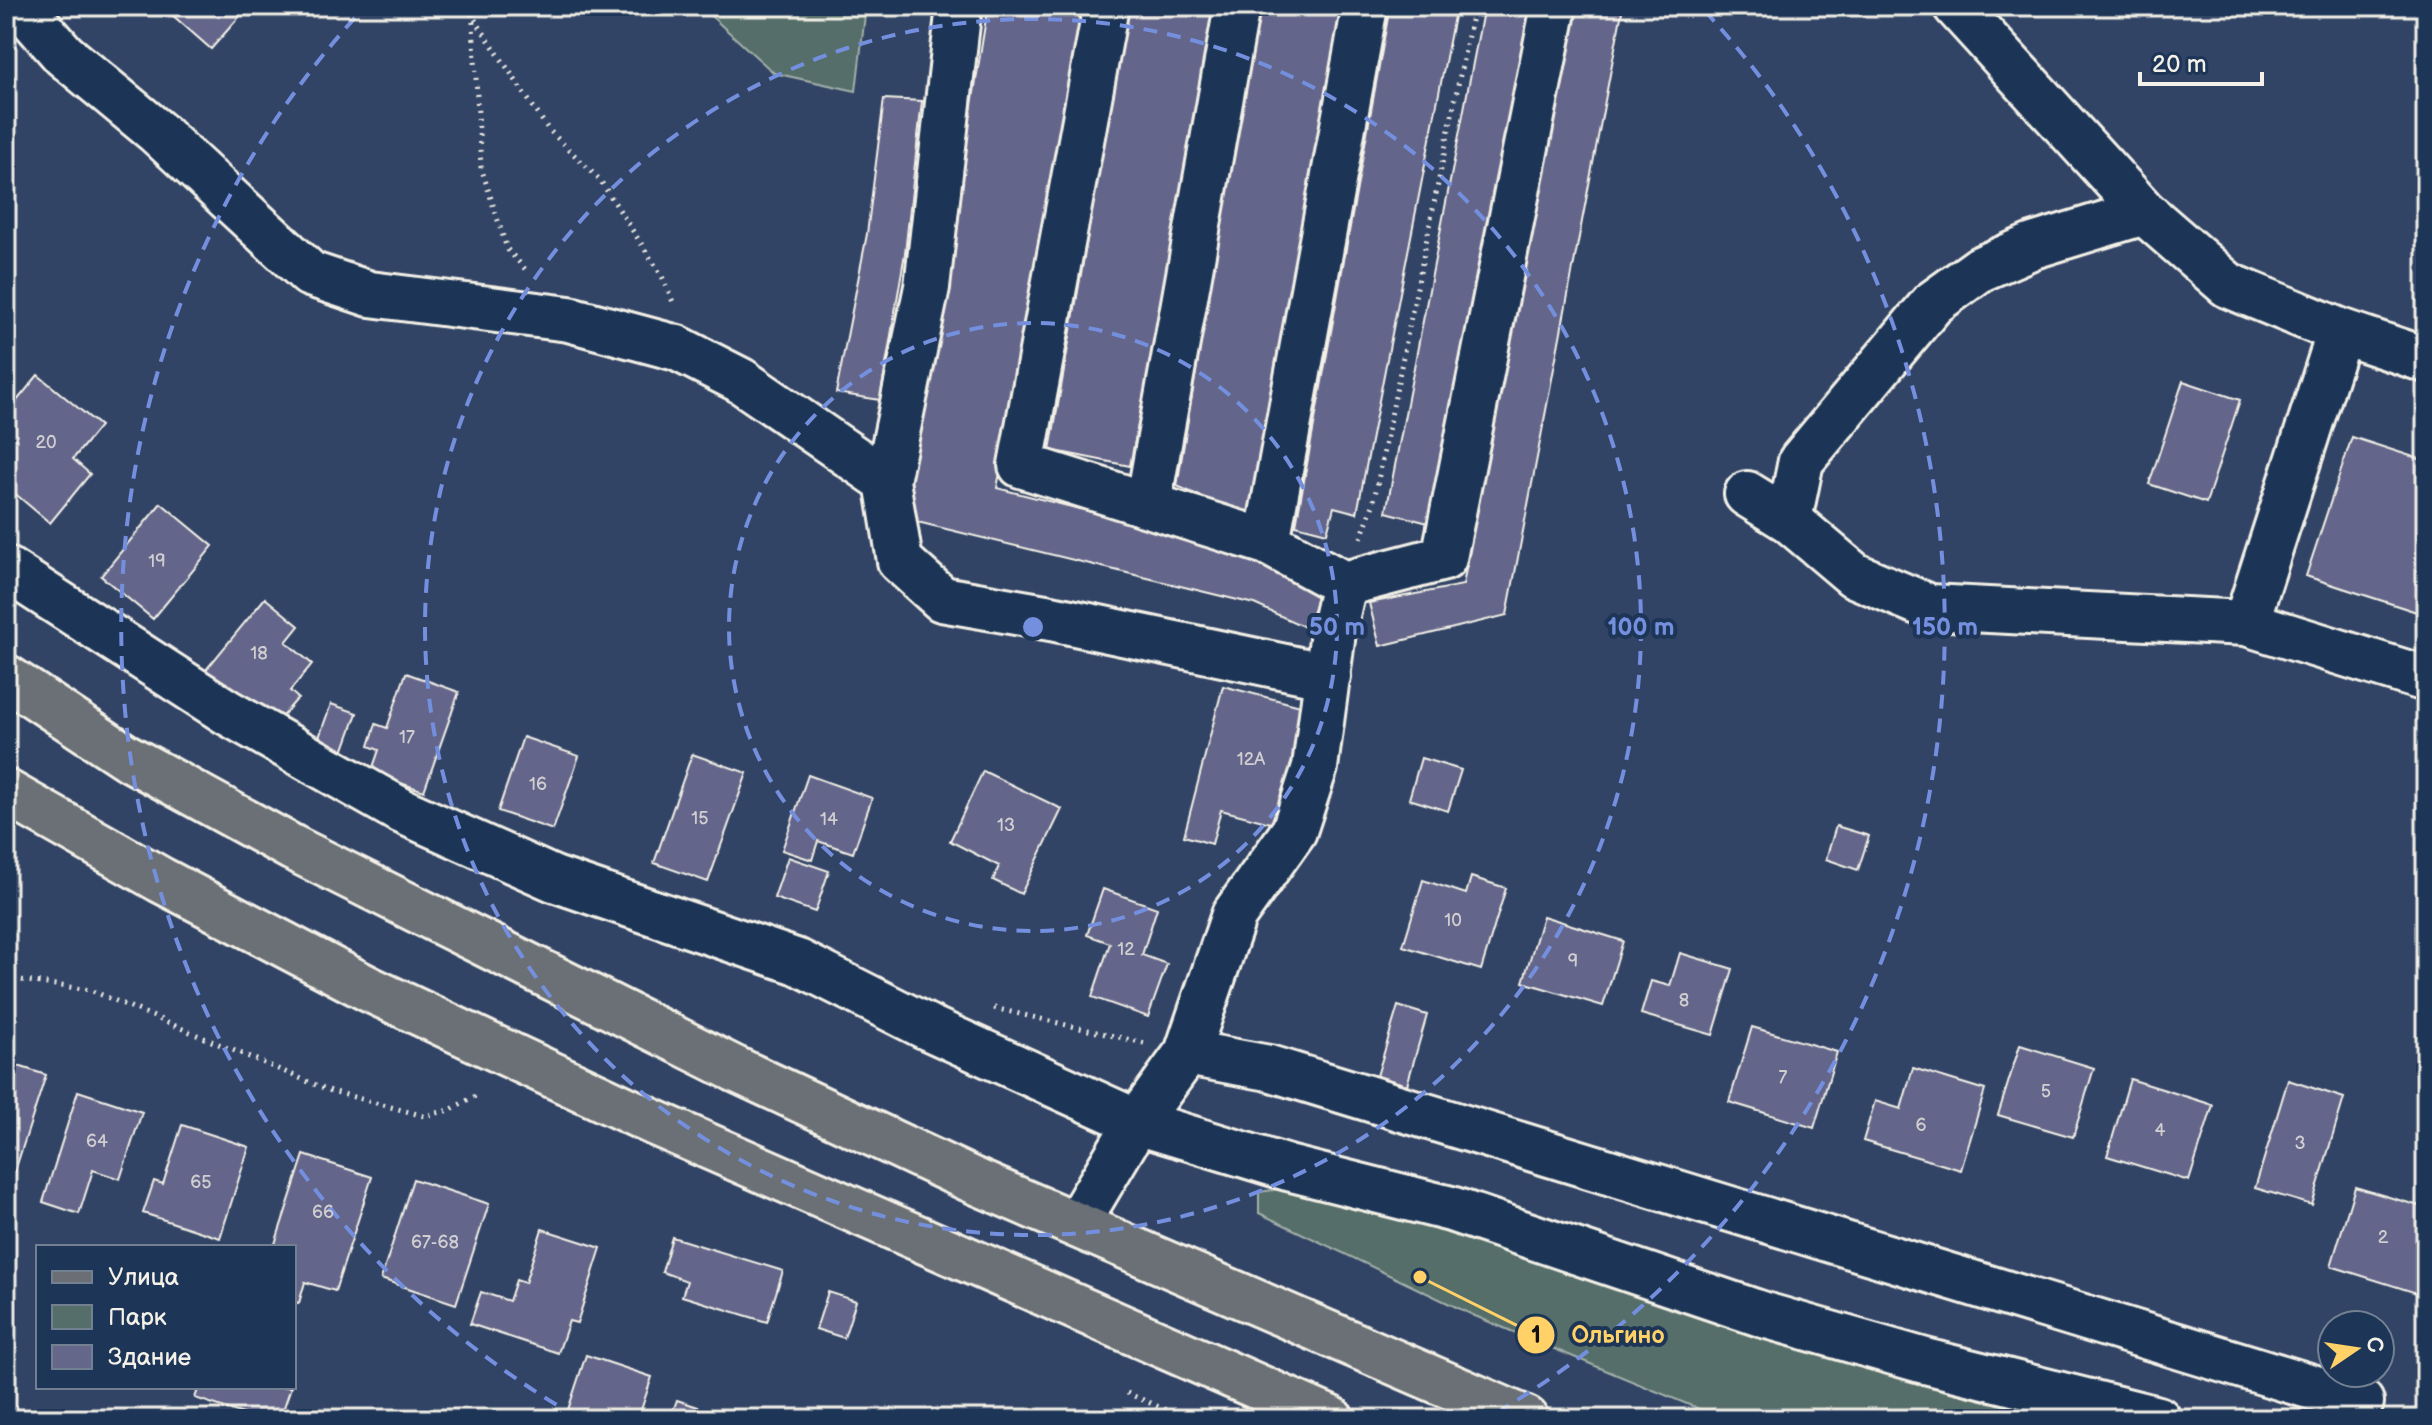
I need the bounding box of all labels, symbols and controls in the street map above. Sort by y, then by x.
scale bar [2140,36,2262,86]
text: 20 m [2152,50,2207,79]
house number: 20 [35,432,57,453]
house number: 19 [148,551,166,572]
centre of rings [1019,613,1047,641]
text: 50 m [1309,613,1365,642]
text: 100 m [1608,613,1674,642]
text: 150 m [1912,613,1978,642]
house number: 18 [250,643,268,664]
house number: 17 [399,727,415,748]
house number: 12А [1237,749,1265,770]
house number: 16 [529,774,547,795]
house number: 15 [691,808,709,829]
house number: 14 [820,809,838,830]
house number: 13 [997,815,1015,836]
house number: 10 [1444,910,1462,931]
house number: 12 [1117,939,1135,960]
house number: 9 [1568,951,1578,972]
house number: 8 [1679,990,1689,1011]
house number: 7 [1779,1067,1788,1088]
house number: 5 [2041,1081,2051,1102]
house number: 6 [1916,1115,1927,1136]
house number: 4 [2155,1120,2166,1141]
house number: 64 [86,1131,108,1152]
house number: 3 [2294,1133,2306,1154]
house number: 65 [190,1172,212,1193]
house number: 66 [312,1202,334,1223]
house number: 2 [2378,1227,2389,1248]
house number: 67-68 [411,1232,459,1253]
legend [36,1245,296,1389]
text: Улица [108,1263,179,1292]
text: Парк [108,1303,167,1332]
north arrow [2316,1309,2396,1389]
callout: Ольгино [1516,1311,1681,1359]
text: 1 [1531,1321,1541,1350]
text: Ольгино [1571,1321,1665,1350]
text: С [2359,1334,2389,1355]
text: Здание [108,1343,191,1372]

